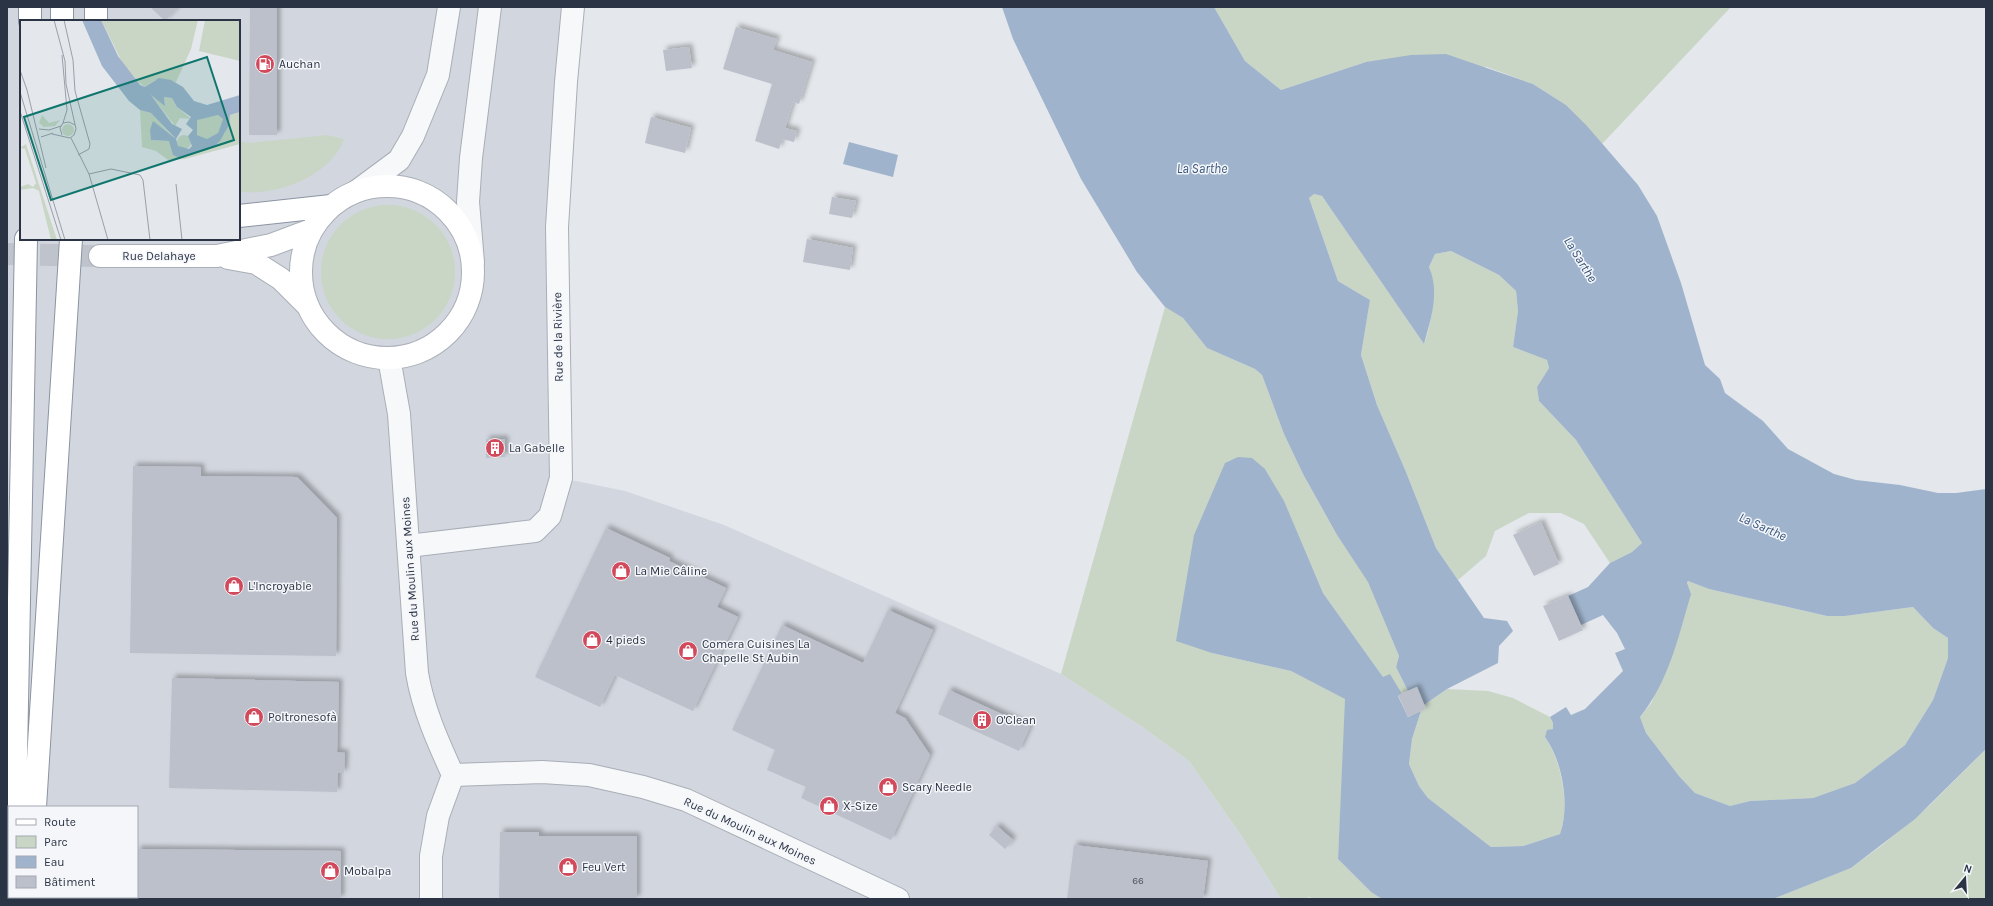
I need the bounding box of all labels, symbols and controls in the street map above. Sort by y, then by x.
inset map [20,20,240,240]
fuel station icon: Auchan [254,53,276,75]
place label: Auchan [279,57,320,71]
water label: La Sarthe [1177,161,1227,176]
water label: La Sarthe [1561,234,1600,285]
street label: Rue Delahaye [122,249,196,263]
street label: Rue de la Rivière [550,292,566,382]
building icon: La Gabelle [484,437,506,459]
place label: La Gabelle [509,441,565,455]
street label: Rue du Moulin aux Moines [398,496,422,642]
water label: La Sarthe [1737,509,1789,544]
shop icon: La Mie Câline [610,560,632,582]
place label: La Mie Câline [635,564,707,578]
shop icon: L'Incroyable [223,575,245,597]
place label: L'Incroyable [248,579,312,593]
shop icon: 4 pieds [581,629,603,651]
place label: 4 pieds [606,633,646,647]
place label: Comera Cuisines La Chapelle St Aubin [702,637,810,665]
shop icon: Comera Cuisines La Chapelle St Aubin [677,640,699,662]
shop icon: Poltronesofà [243,706,265,728]
building icon: O'Clean [971,709,993,731]
place label: Poltronesofà [268,710,337,724]
place label: O'Clean [996,713,1036,727]
shop icon: Scary Needle [877,776,899,798]
place label: Scary Needle [902,780,972,794]
street label: Rue du Moulin aux Moines [681,794,819,868]
shop icon: X-Size [818,795,840,817]
place label: X-Size [843,799,878,813]
legend [8,806,138,898]
text: Route [44,815,76,829]
text: Parc [44,835,68,849]
text: Eau [44,855,65,869]
shop icon: Feu Vert [557,856,579,878]
north arrow [1945,858,1985,898]
shop icon: Mobalpa [319,860,341,882]
place label: Feu Vert [582,860,626,874]
text: N [1962,862,1974,876]
place label: Mobalpa [344,864,391,878]
text: Bâtiment [44,875,96,889]
house number: 66 [1132,875,1144,887]

